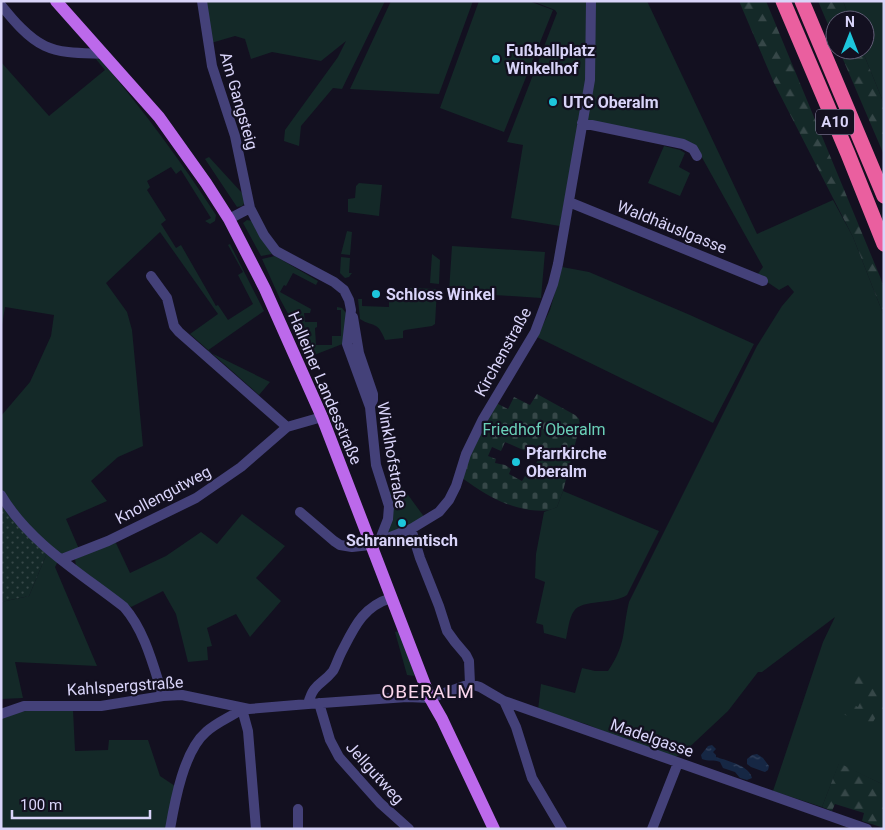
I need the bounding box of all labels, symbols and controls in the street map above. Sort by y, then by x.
north arrow [825,10,875,60]
text: N [845,14,855,30]
place label: Fußballplatz Winkelhof [506,41,595,78]
street label: Am Gangsteig [216,50,262,152]
marker: Fußballplatz Winkelhof [490,53,502,65]
place label: UTC Oberalm [563,93,659,112]
marker: UTC Oberalm [547,96,559,108]
road number: A10 [816,110,854,134]
street label: Waldhäuslgasse [614,196,730,258]
place label: Schloss Winkel [386,285,495,304]
marker: Schloss Winkel [370,288,382,300]
street label: Kirchenstraße [471,304,535,400]
street label: Halleiner Landesstraße [284,309,366,467]
street label: Winklhofstraße [373,400,411,510]
park label: Friedhof Oberalm [482,420,606,439]
place label: Pfarrkirche Oberalm [526,444,607,481]
marker: Pfarrkirche Oberalm [510,456,522,468]
street label: Knollengutweg [112,462,214,528]
marker: Schrannentisch [396,517,408,529]
place label: Schrannentisch [346,531,458,550]
street label: Kahlspergstraße [66,672,184,700]
district label: OBERALM [381,680,475,703]
street label: Madelgasse [608,715,696,761]
street label: Jellgutweg [342,738,408,808]
scale bar [12,788,150,820]
text: 100 m [20,796,62,814]

